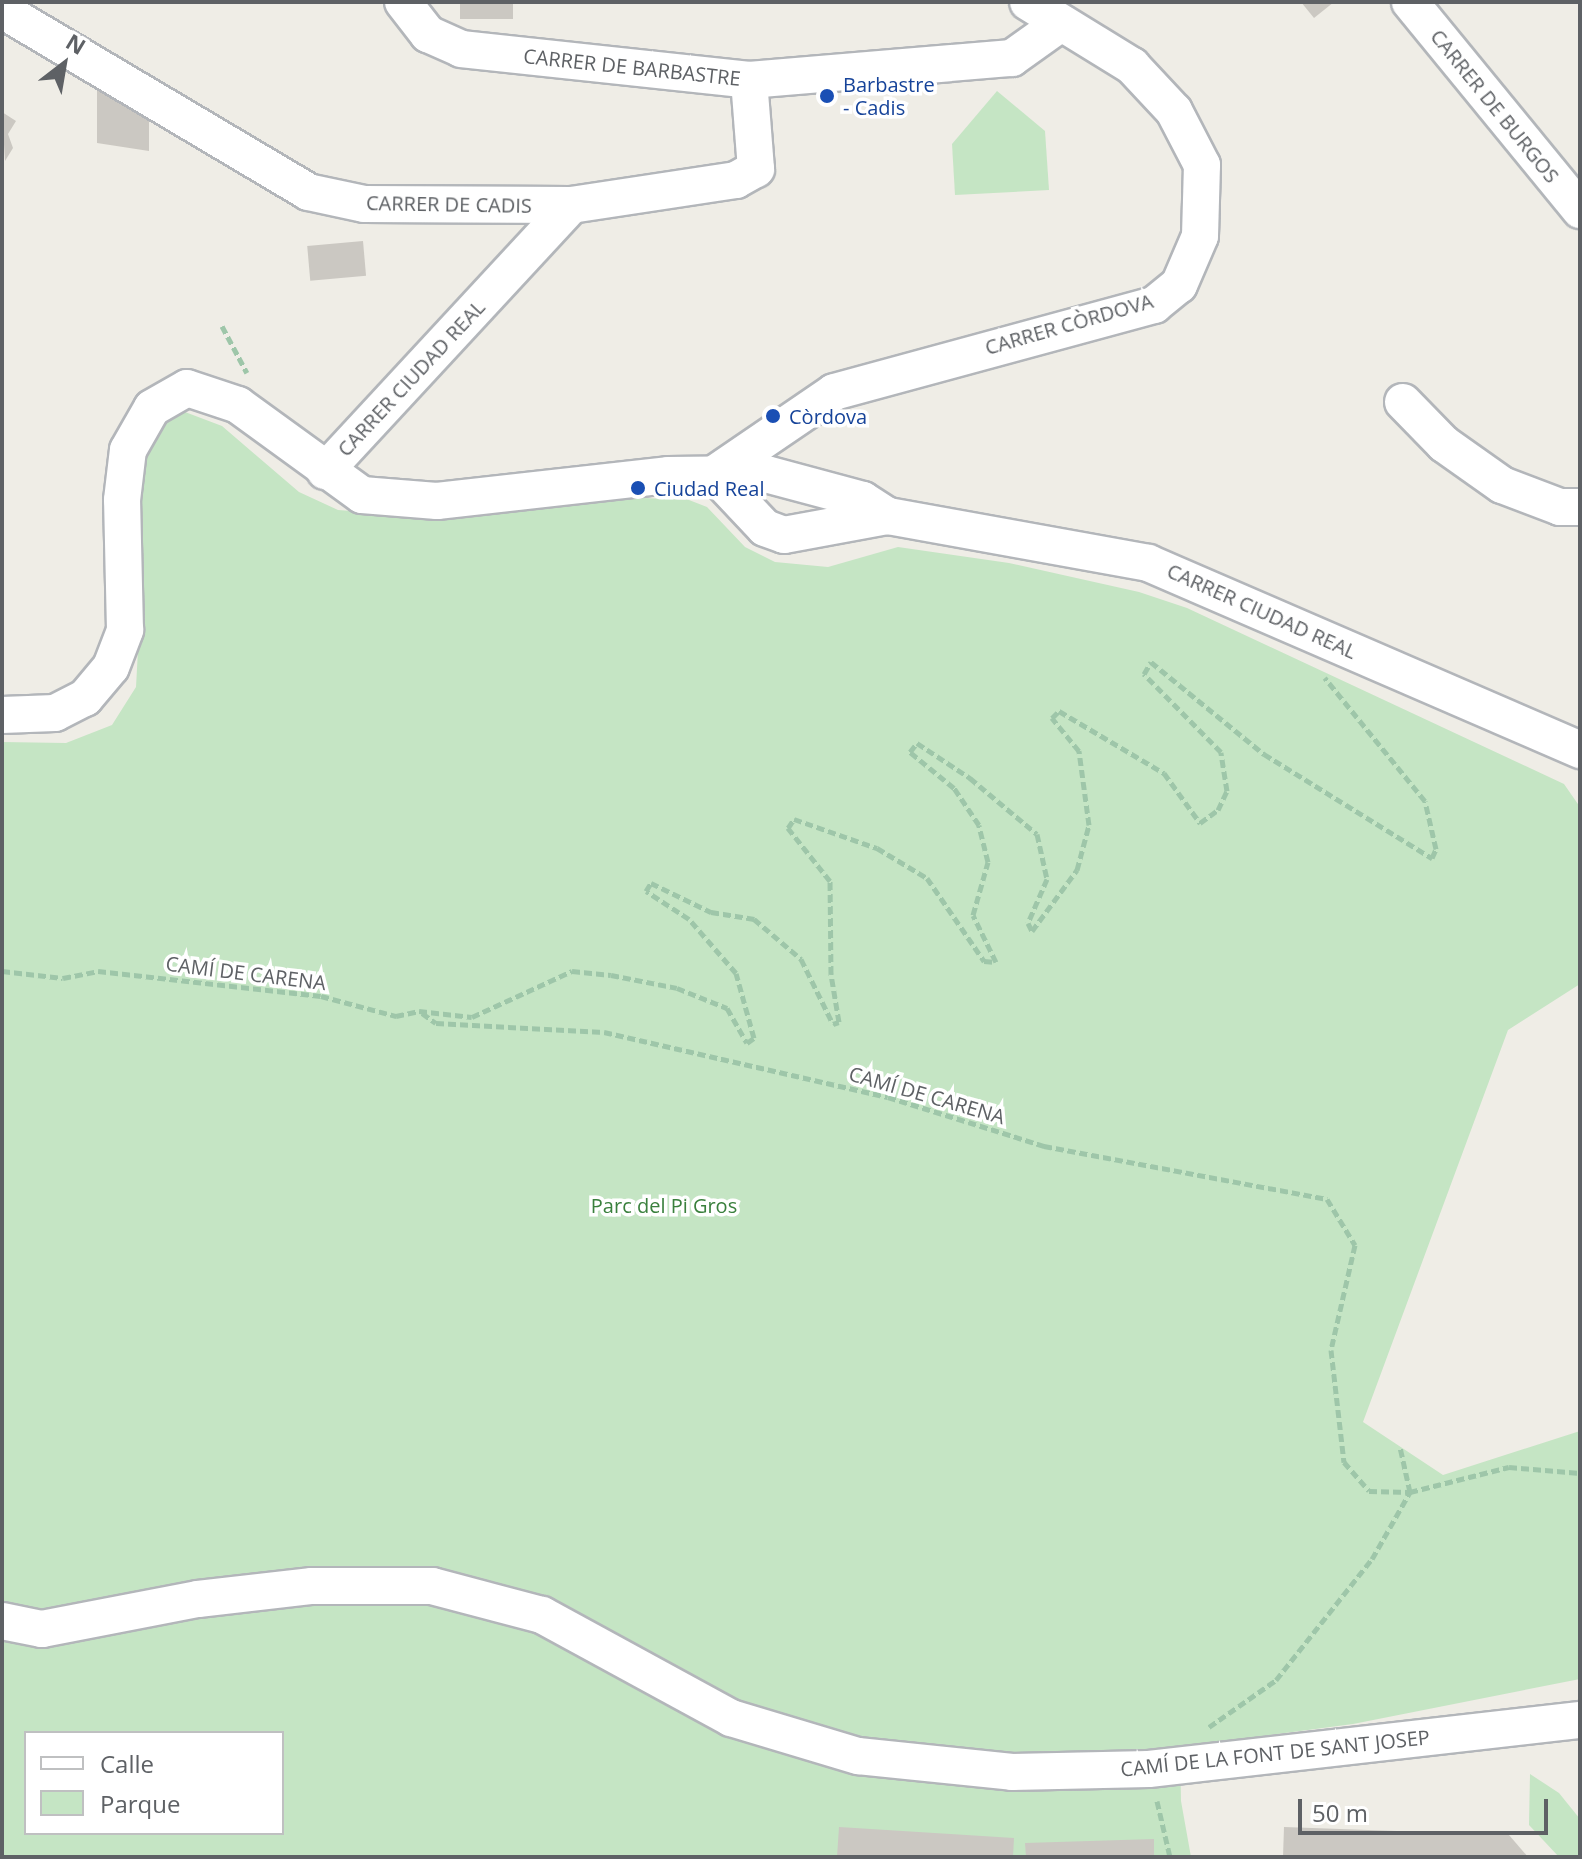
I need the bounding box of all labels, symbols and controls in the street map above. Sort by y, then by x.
north arrow [24,24,104,104]
street label: CARRER DE BURGOS [1426,24,1564,188]
text: N [61,26,92,61]
street label: CARRER DE BARBASTRE [522,44,742,90]
place label: Barbastre - Cadis [843,72,935,119]
marker: Barbastre - Cadis [818,87,836,105]
street label: CARRER DE CADIS [366,191,532,217]
street label: CARRER CÒRDOVA [982,289,1156,359]
street label: CARRER CIUDAD REAL [332,295,490,461]
place label: Còrdova [789,404,867,428]
marker: Còrdova [764,407,782,425]
place label: Ciudad Real [654,476,764,500]
marker: Ciudad Real [629,479,647,497]
street label: CARRER CIUDAD REAL [1164,558,1360,664]
street label: CAMÍ DE CARENA [165,951,327,995]
street label: CAMÍ DE CARENA [846,1061,1008,1129]
park label: Parc del Pi Gros [591,1193,737,1217]
street label: CAMÍ DE LA FONT DE SANT JOSEP [1119,1725,1431,1781]
legend [24,1731,284,1835]
text: Calle [100,1747,154,1780]
scale bar [1302,1783,1552,1833]
text: Parque [100,1787,180,1820]
text: 50 m [1312,1796,1368,1829]

